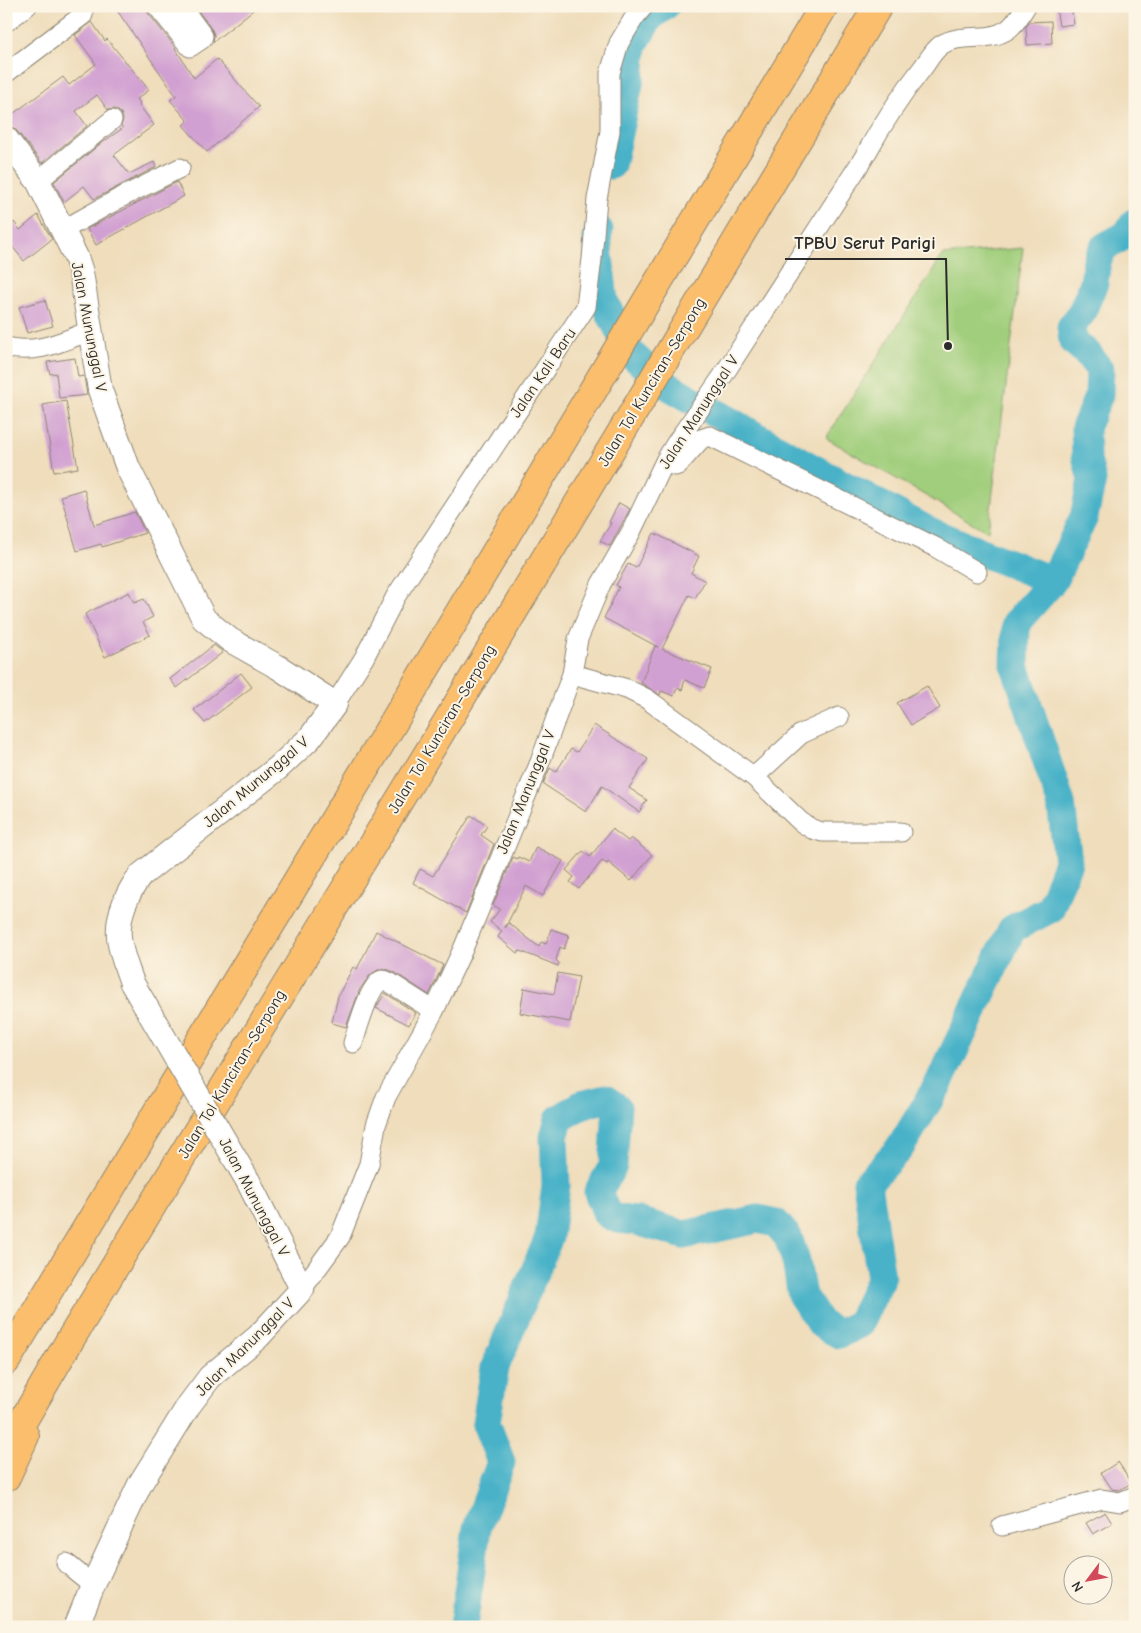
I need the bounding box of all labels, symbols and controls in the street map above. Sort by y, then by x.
callout: TPBU Serut Parigi [785,226,946,259]
text: TPBU Serut Parigi [794,233,936,254]
street label: Jalan Mununggal V [68,261,110,394]
street label: Jalan Tol Kunciran–Serpong [595,295,709,469]
street label: Jalan Kali Baru [506,325,580,421]
street label: Jalan Manunggal V [656,352,743,472]
street label: Jalan Tol Kunciran–Serpong [385,642,499,816]
street label: Jalan Manunggal V [493,727,559,856]
street label: Jalan Mununggal V [200,733,313,831]
street label: Jalan Tol Kunciran–Serpong [175,987,289,1161]
street label: Jalan Mununggal V [215,1135,293,1260]
street label: Jalan Manunggal V [192,1294,298,1400]
north arrow [1064,1556,1114,1606]
text: N [1068,1578,1087,1595]

